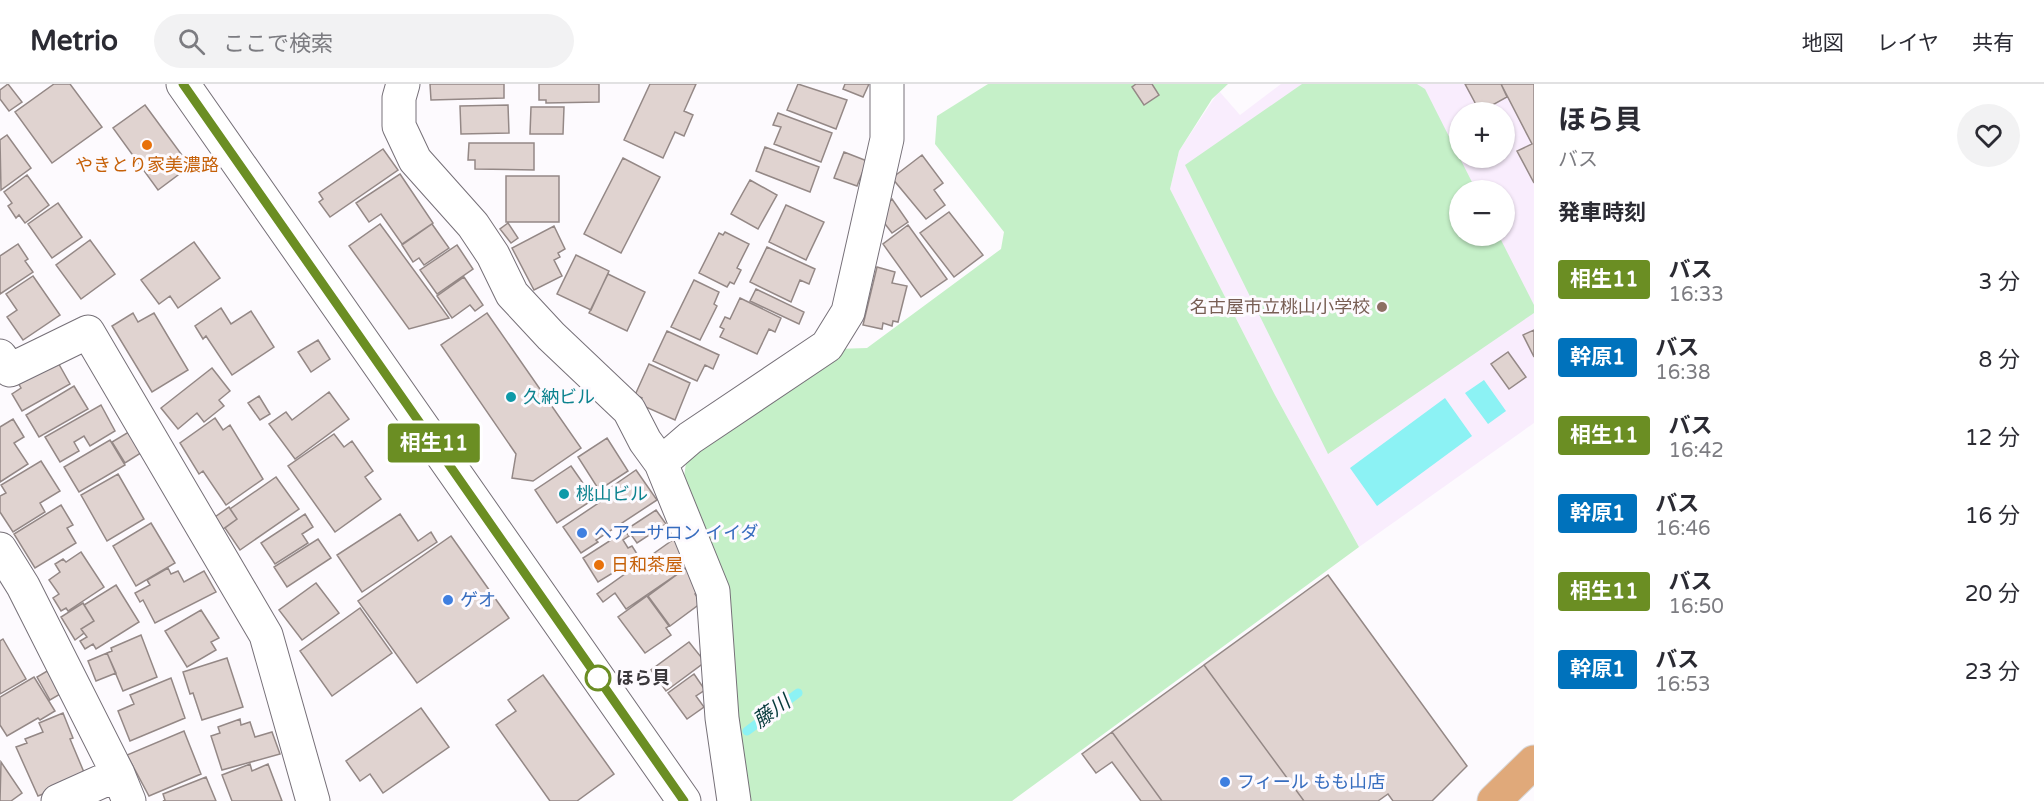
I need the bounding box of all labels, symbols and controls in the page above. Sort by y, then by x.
search box [154,14,574,68]
text: Metrio [30,24,118,58]
icon: search [175,25,208,58]
text: ここで検索 [223,31,333,57]
text: 地図 [1802,31,1844,56]
text: レイヤ [1877,31,1939,56]
text: 共有 [1972,31,2014,56]
map controls [1449,102,1515,246]
button: + [1449,102,1515,168]
text: ほら貝 [1558,103,1642,137]
button: heart [1957,104,2020,167]
marker: やきとり家美濃路 [140,138,154,152]
text: バス [1558,148,1598,172]
place label: やきとり家美濃路 [75,154,219,176]
button: − [1449,180,1515,246]
text: 発車時刻 [1558,200,1646,226]
text: バス [1668,257,1712,283]
text: 相生11 [1570,267,1638,292]
text: 3 分 [1978,269,2020,295]
text: 16:33 [1668,283,1724,307]
place label: 名古屋市立桃山小学校 [1190,296,1370,318]
marker: 名古屋市立桃山小学校 [1375,300,1389,314]
text: バス [1655,335,1699,361]
text: 幹原1 [1570,345,1625,370]
text: 8 分 [1978,347,2020,373]
text: 16:38 [1655,361,1711,385]
place label: 久納ビル [523,386,595,408]
marker: 久納ビル [504,390,518,404]
text: バス [1668,413,1712,439]
text: 相生11 [1570,423,1638,448]
line badge: 相生11 [392,424,476,462]
text: 12 分 [1965,425,2020,451]
text: 相生11 [400,431,468,456]
text: 16:42 [1668,439,1724,463]
place label: 桃山ビル [576,483,648,505]
marker: 桃山ビル [557,487,571,501]
text: バス [1655,491,1699,517]
text: 幹原1 [1570,501,1625,526]
text: 16 分 [1965,503,2020,529]
text: 16:46 [1655,517,1711,541]
place label: ヘアーサロン イイダ [594,522,759,544]
marker: ヘアーサロン イイダ [575,526,589,540]
place label: 日和茶屋 [611,554,683,576]
marker: 日和茶屋 [592,558,606,572]
text: バス [1668,569,1712,595]
text: 相生11 [1570,579,1638,604]
text: 20 分 [1965,581,2020,607]
place label: ゲオ [460,589,496,611]
marker: ゲオ [441,593,455,607]
text: 16:50 [1668,595,1724,619]
text: バス [1655,647,1699,673]
text: 幹原1 [1570,657,1625,682]
text: 23 分 [1965,659,2020,685]
marker: ほら貝 [585,665,611,691]
place label: ほら貝 [616,667,670,689]
text: 16:53 [1655,673,1711,697]
water label: 藤川 [749,689,797,733]
place label: フィール もも山店 [1237,771,1385,793]
marker: フィール もも山店 [1218,775,1232,789]

